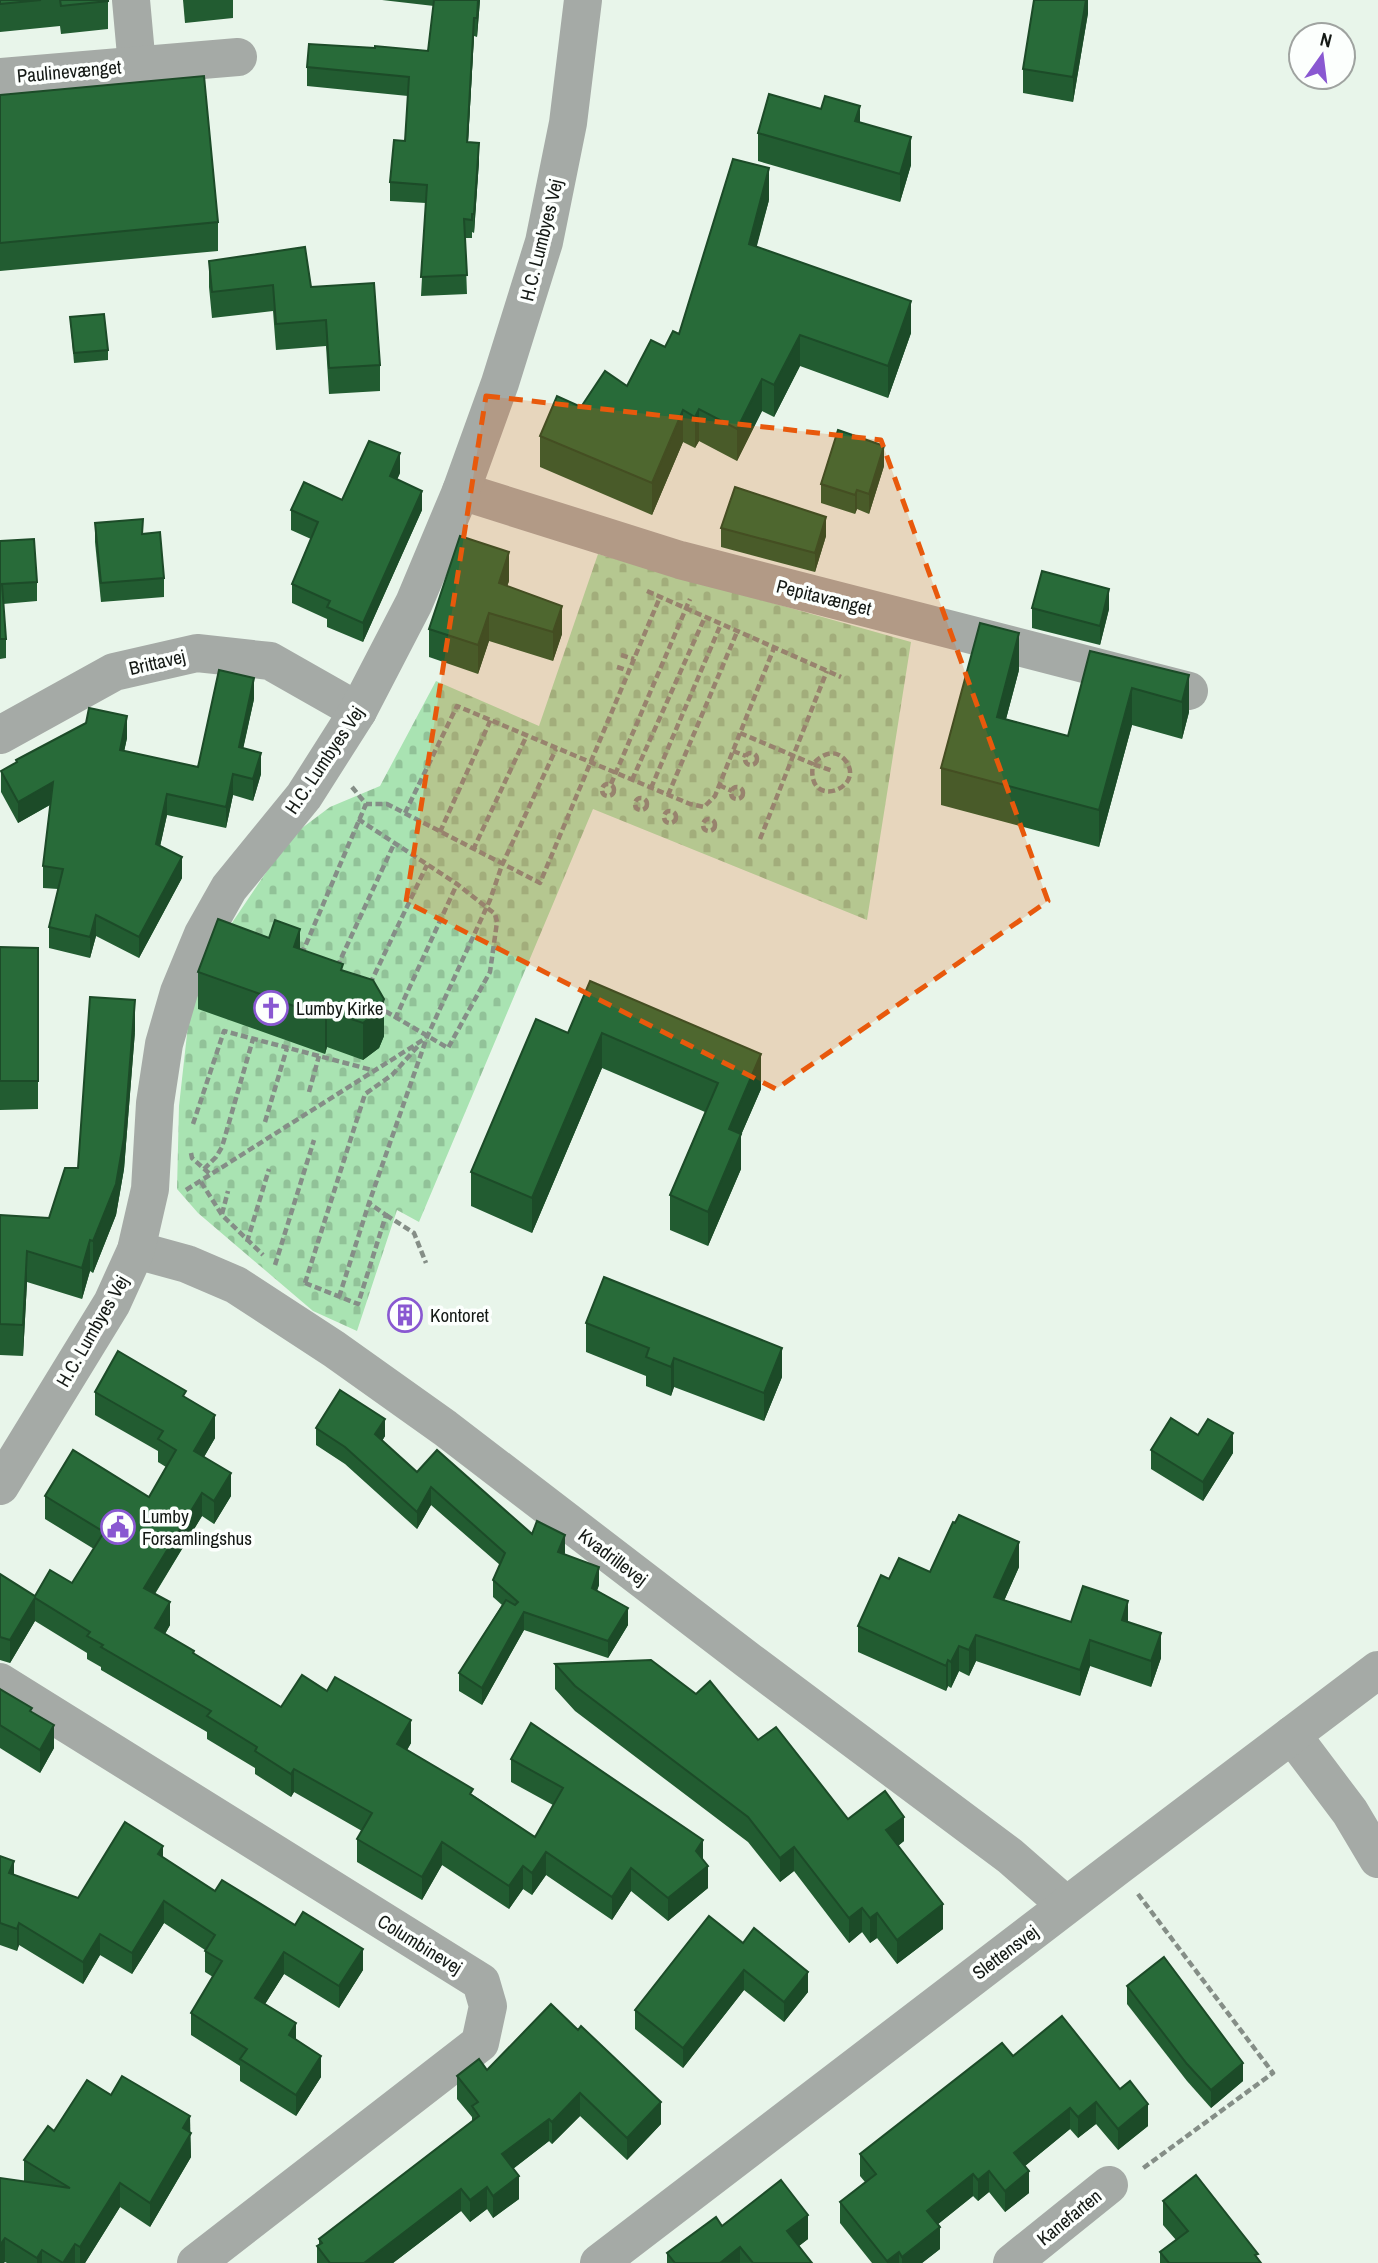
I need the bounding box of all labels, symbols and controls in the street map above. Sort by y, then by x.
north arrow [1287,21,1357,91]
text: N [1318,26,1335,53]
street label: Paulinevænget [16,53,123,89]
street label: H.C. Lumbyes Vej [513,176,569,304]
street label: Pepitavænget [774,573,875,622]
street label: Brittavej [126,643,188,681]
street label: H.C. Lumbyes Vej [278,701,370,819]
church icon: Lumby Kirke [252,989,290,1027]
place label: Lumby Kirke [296,995,383,1021]
street label: H.C. Lumbyes Vej [50,1271,134,1391]
building icon: Kontoret [386,1296,424,1334]
place label: Kontoret [430,1302,490,1328]
place label: Lumby Forsamlingshus [142,1503,252,1551]
public building icon: Lumby Forsamlingshus [99,1508,137,1546]
street label: Kvadrillevej [573,1522,653,1592]
street label: Columbinevej [373,1908,467,1980]
street label: Slettensvej [967,1919,1043,1985]
street label: Kanefarten [1031,2183,1107,2251]

